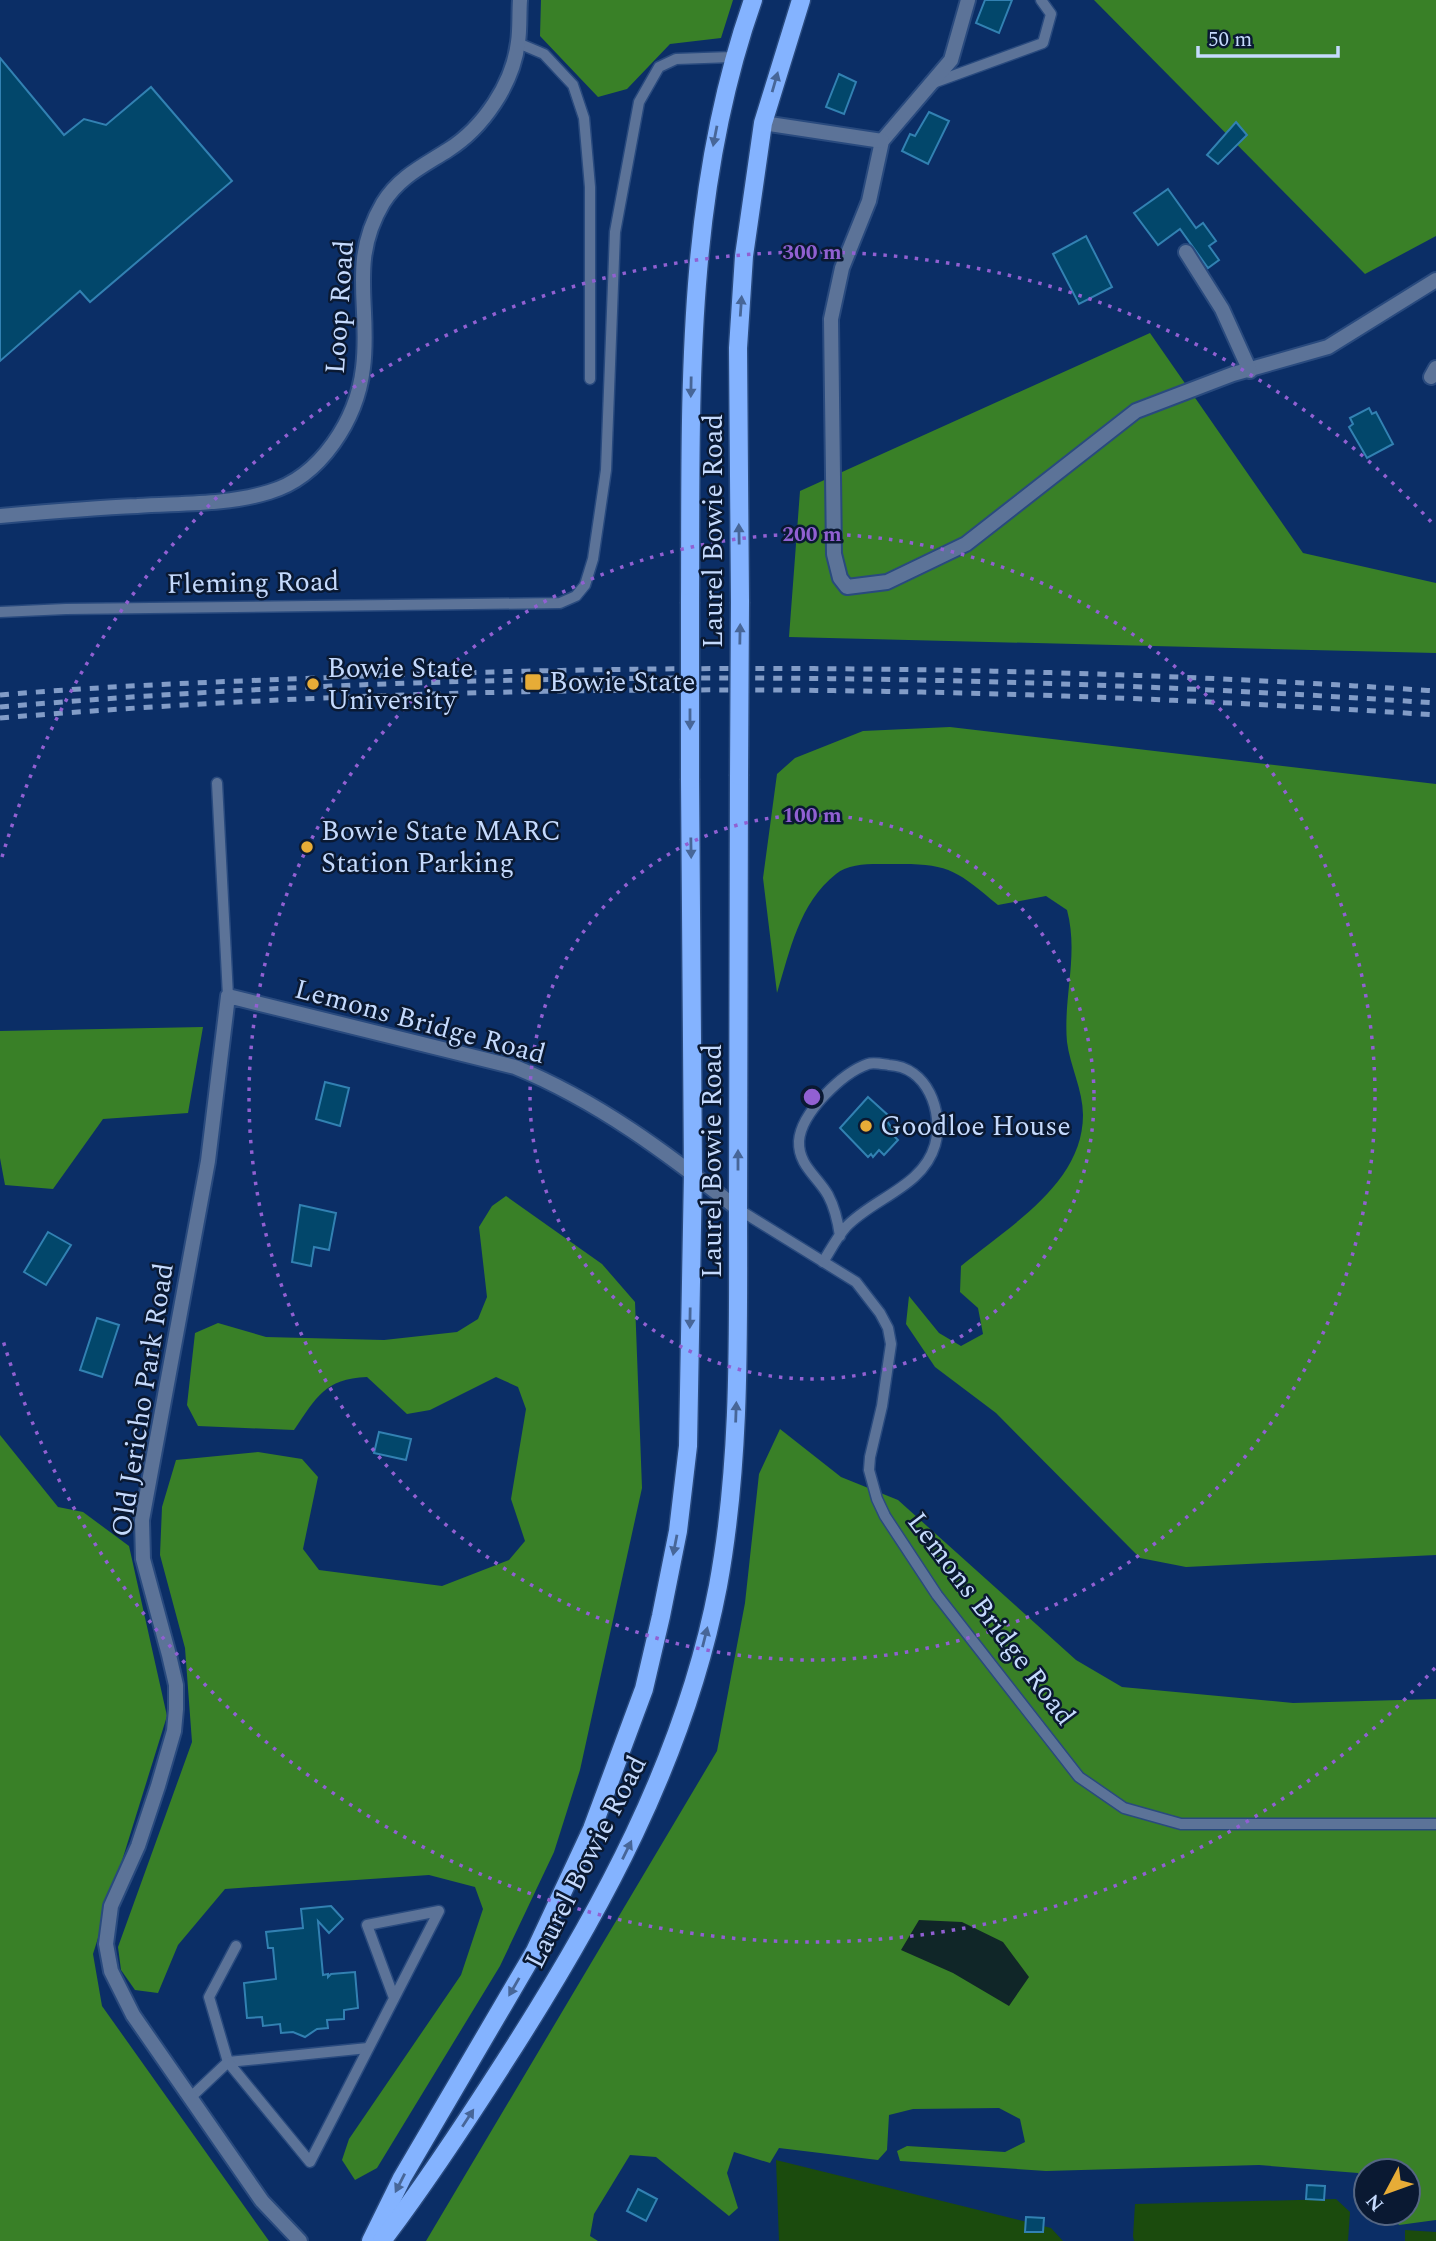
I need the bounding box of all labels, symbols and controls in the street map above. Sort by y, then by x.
scale bar [1198,14,1338,58]
text: 50 m [1208,24,1252,56]
one-way arrow [770,71,780,92]
one-way arrow [709,125,720,147]
text: 300 m [782,237,842,269]
street label: Loop Road [314,239,366,375]
one-way arrow [736,295,747,317]
one-way arrow [685,376,697,398]
street label: Laurel Bowie Road [692,414,735,648]
text: 200 m [782,519,842,551]
one-way arrow [733,522,745,544]
street label: Fleming Road [166,560,340,606]
one-way arrow [734,623,746,645]
place label: Bowie State University [327,647,473,722]
place label: Bowie State [549,661,695,704]
marker: Bowie State [523,672,543,692]
marker: Bowie State University [305,676,321,692]
one-way arrow [684,708,696,730]
text: 100 m [782,800,842,832]
place label: Bowie State MARC Station Parking [321,810,561,885]
one-way arrow [685,837,697,859]
marker: Bowie State MARC Station Parking [299,839,315,855]
street label: Lemons Bridge Road [290,968,550,1076]
street label: Laurel Bowie Road [691,1044,734,1278]
centre of rings [800,1085,824,1109]
place label: Goodloe House [880,1105,1071,1148]
marker: Goodloe House [858,1118,874,1134]
one-way arrow [732,1149,744,1171]
street label: Old Jericho Park Road [100,1260,186,1540]
one-way arrow [685,1308,696,1330]
one-way arrow [731,1401,742,1423]
street label: Lemons Bridge Road [896,1503,1086,1735]
one-way arrow [669,1534,680,1556]
one-way arrow [700,1626,711,1648]
street label: Laurel Bowie Road [514,1748,658,1976]
one-way arrow [621,1840,632,1860]
one-way arrow [508,1977,520,1996]
one-way arrow [461,2109,474,2128]
north arrow [1352,2157,1422,2227]
one-way arrow [394,2174,406,2193]
text: N [1359,2187,1391,2218]

